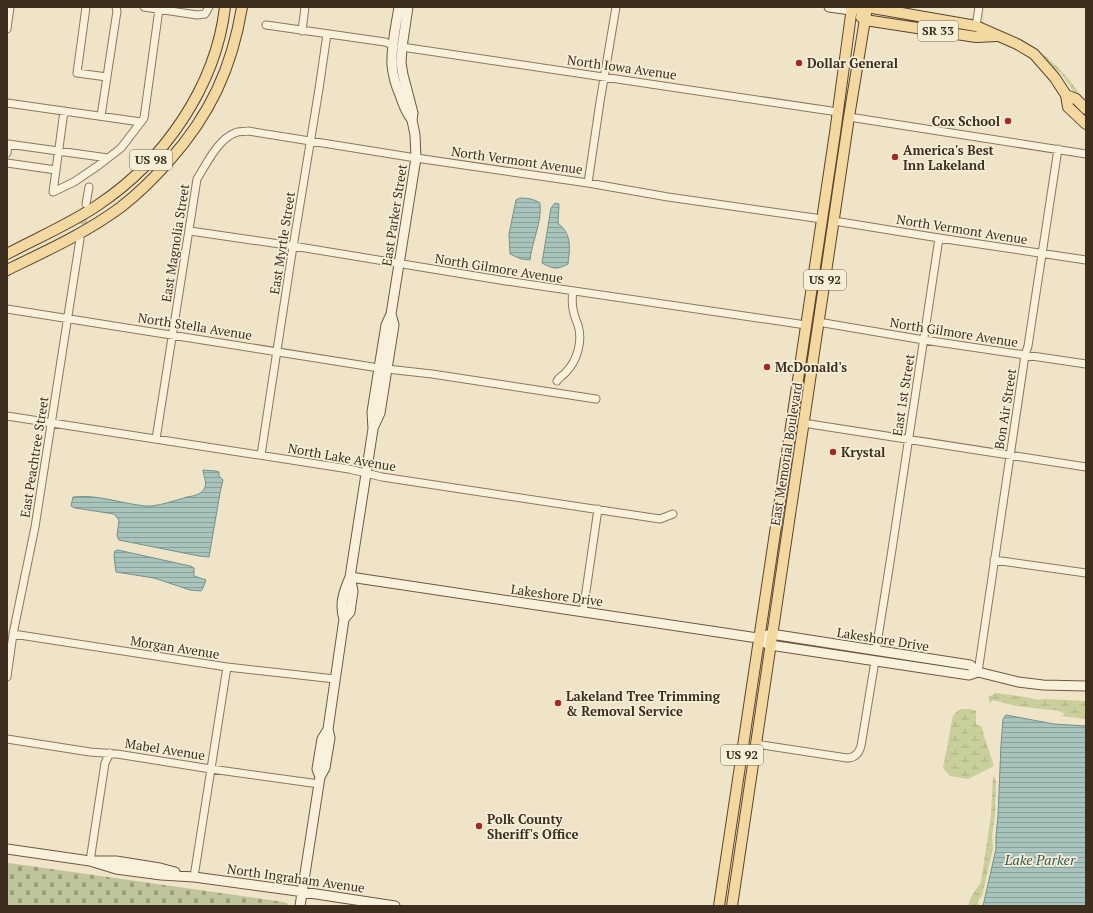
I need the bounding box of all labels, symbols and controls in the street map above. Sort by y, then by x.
road number: SR 33 [918,21,958,41]
street label: North Iowa Avenue [566,50,678,84]
place label: Dollar General [807,54,898,72]
marker: Dollar General [794,58,804,68]
place label: Cox School [932,112,1000,130]
marker: Cox School [1003,116,1013,126]
place label: America's Best Inn Lakeland [903,141,995,174]
street label: North Vermont Avenue [450,142,584,178]
road number: US 98 [130,150,172,170]
marker: America's Best Inn Lakeland [890,152,900,162]
street label: East Parker Street [377,163,411,267]
street label: East Magnolia Street [157,182,193,303]
street label: East Myrtle Street [265,190,299,296]
street label: North Vermont Avenue [895,210,1029,248]
street label: North Gilmore Avenue [434,249,564,287]
road number: US 92 [804,270,846,290]
street label: North Stella Avenue [137,308,253,344]
street label: North Gilmore Avenue [889,313,1019,351]
street label: East 1st Street [888,352,918,437]
place label: McDonald's [775,358,847,376]
marker: McDonald's [762,362,772,372]
street label: Bon Air Street [990,367,1020,451]
street label: East Memorial Boulevard [766,381,806,527]
street label: East Peachtree Street [16,395,53,519]
street label: North Lake Avenue [286,439,398,475]
place label: Krystal [841,443,885,461]
marker: Krystal [828,447,838,457]
street label: Lakeshore Drive [510,580,604,610]
street label: Lakeshore Drive [836,623,930,655]
street label: Morgan Avenue [129,631,221,663]
place label: Lakeland Tree Trimming & Removal Service [566,687,721,720]
marker: Lakeland Tree Trimming & Removal Service [553,698,563,708]
street label: Mabel Avenue [124,734,206,764]
road number: US 92 [721,745,763,765]
place label: Polk County Sheriff's Office [487,810,578,843]
marker: Polk County Sheriff's Office [474,821,484,831]
water label: Lake Parker [1004,850,1076,869]
street label: North Ingraham Avenue [226,859,366,897]

